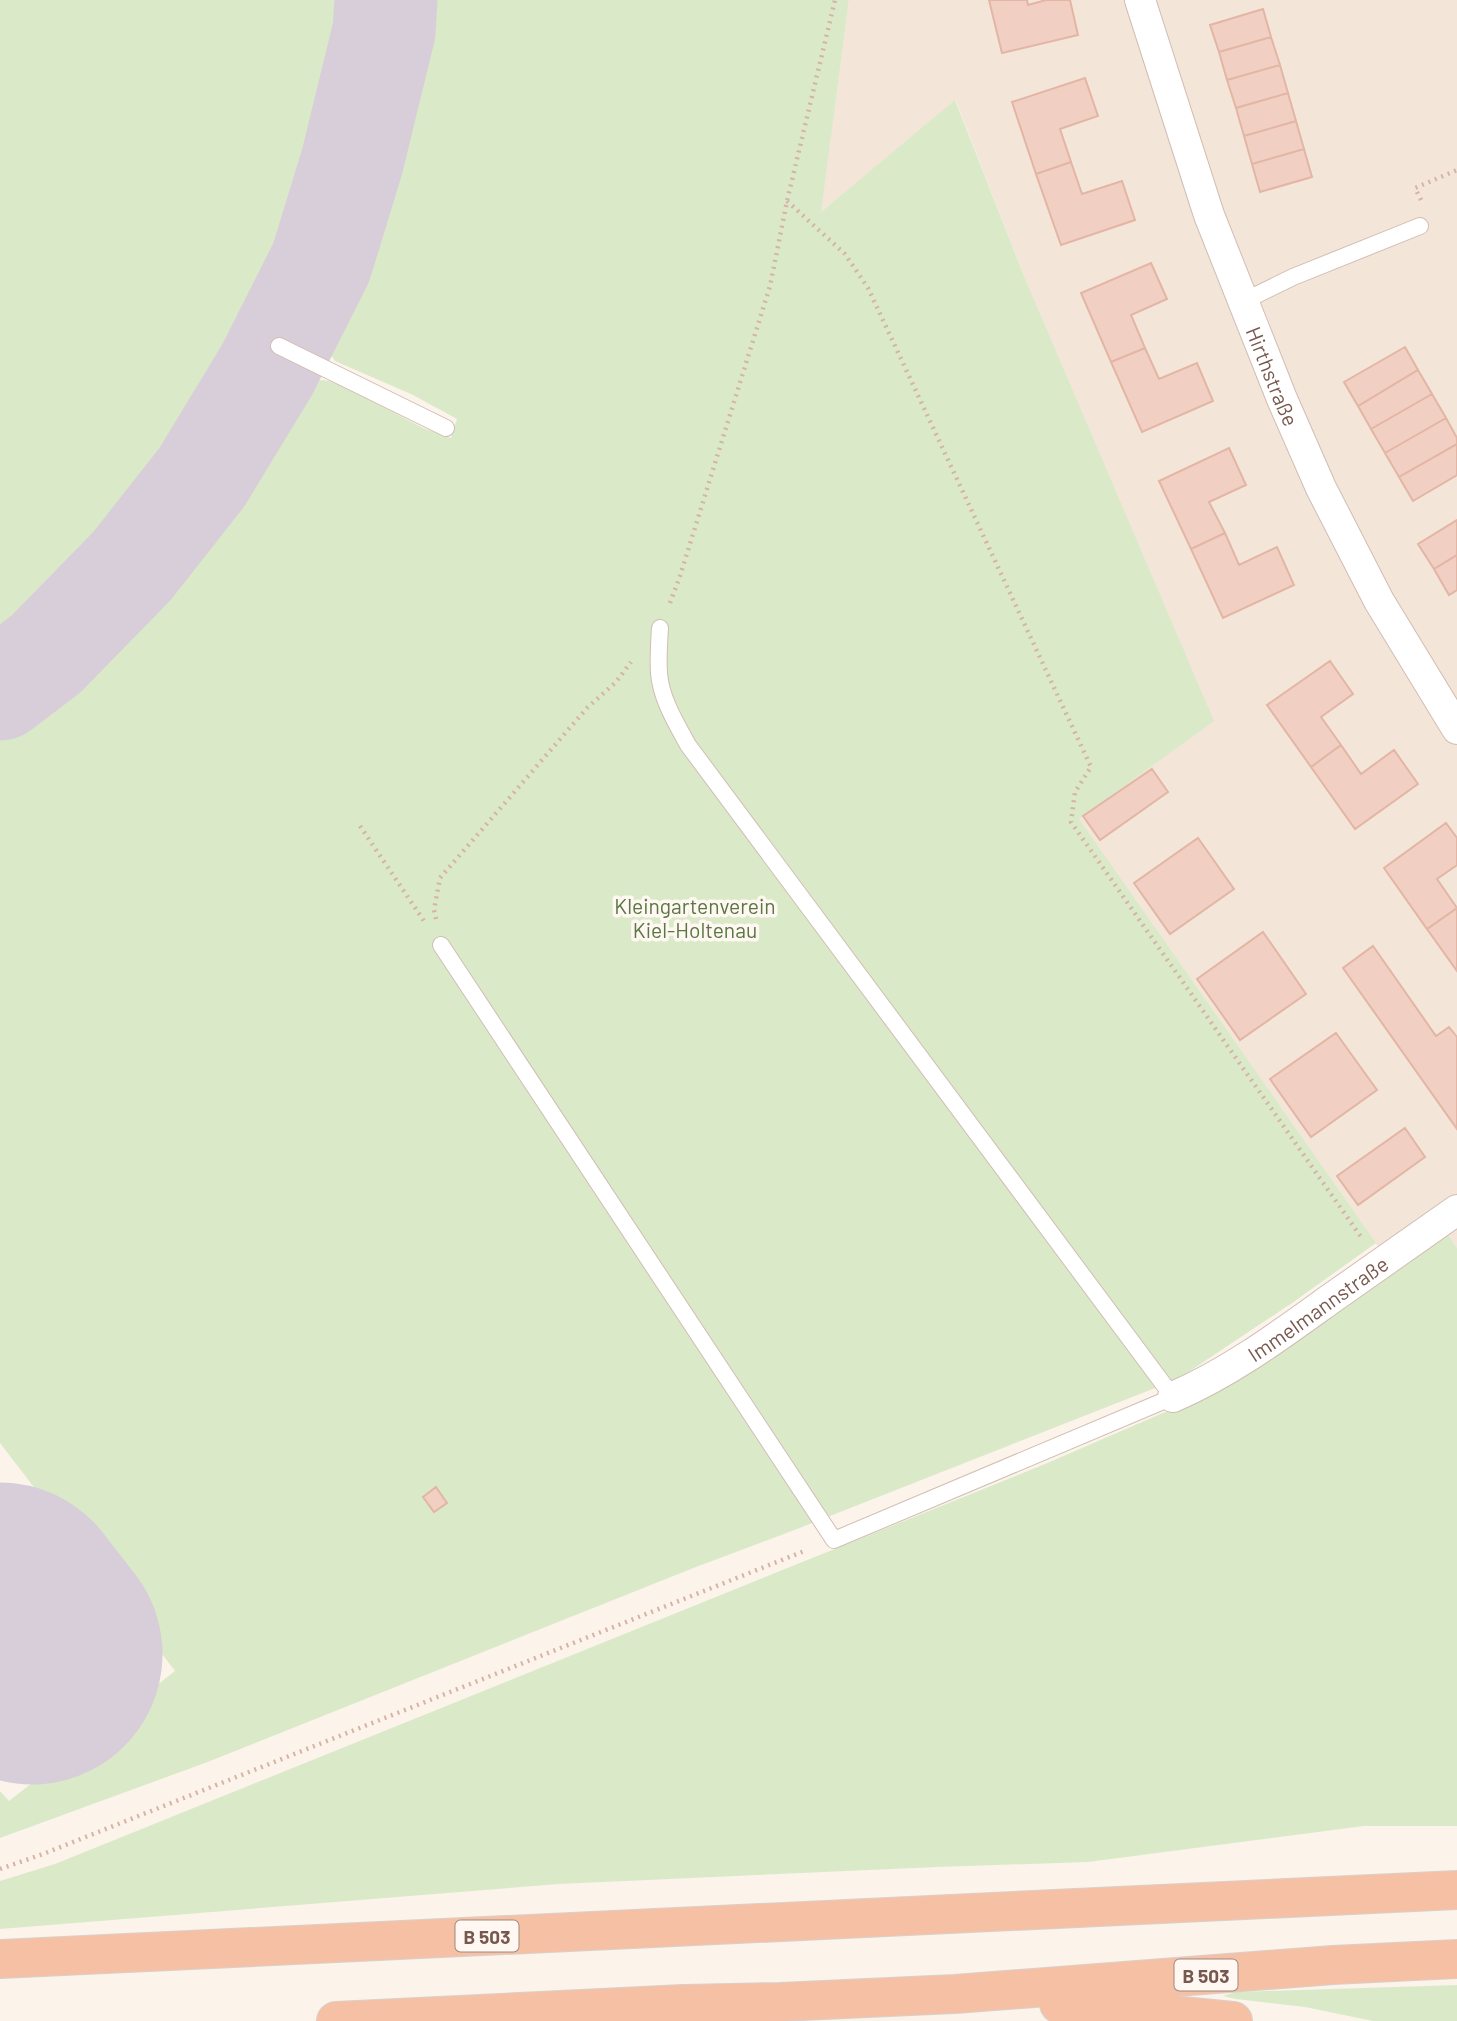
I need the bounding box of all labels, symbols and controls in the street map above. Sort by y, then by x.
street label: Hirthstraße [1242,323,1305,429]
park label: Kleingartenverein Kiel-Holtenau [614,893,776,942]
street label: Immelmannstraße [1243,1250,1392,1366]
road number: B 503 [456,1920,518,1952]
road number: B 503 [1174,1960,1238,1991]

